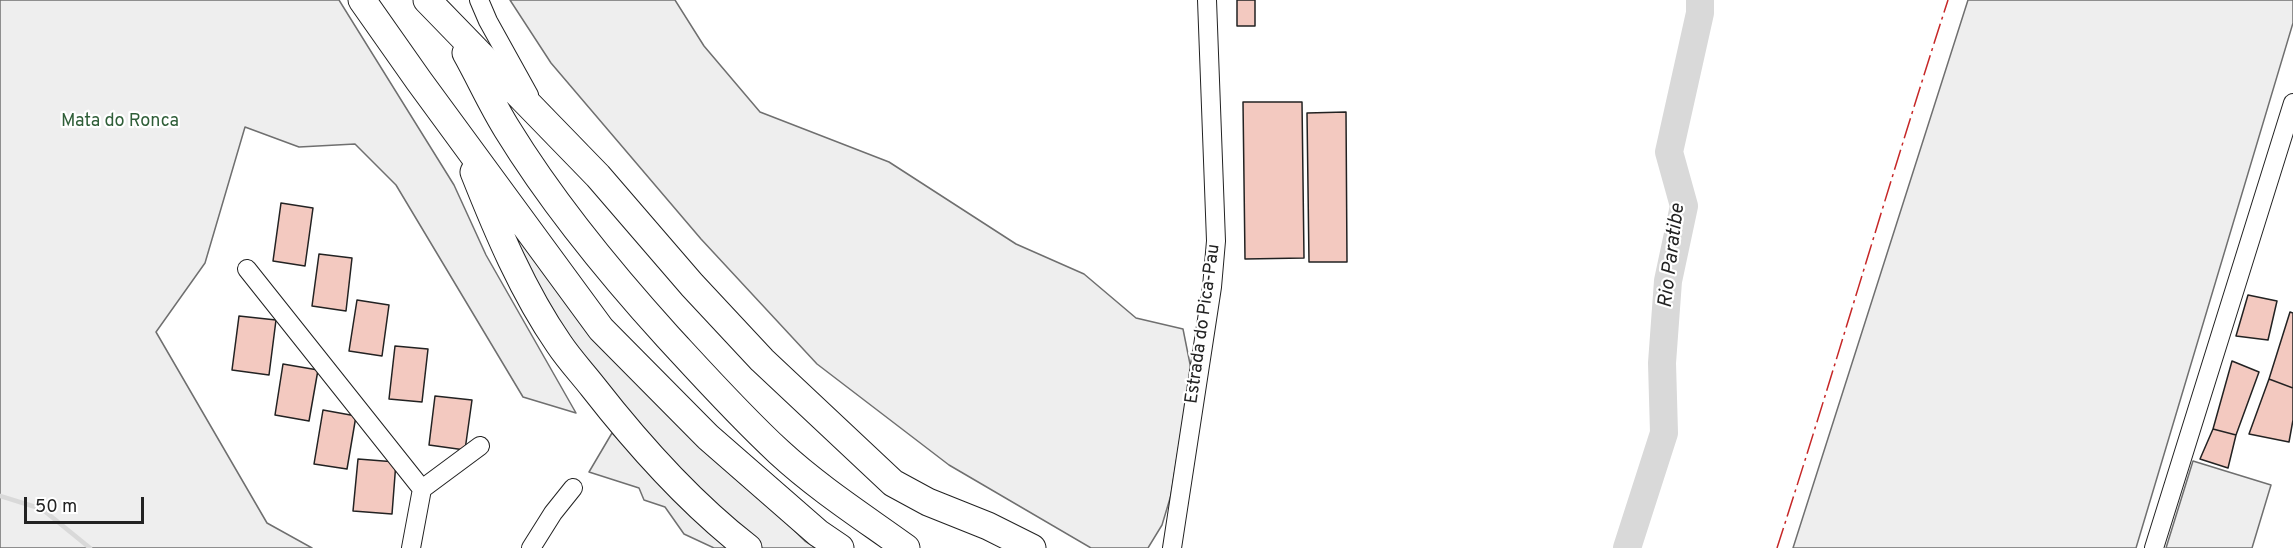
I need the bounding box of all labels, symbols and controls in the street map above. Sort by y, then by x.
park label: Mata do Ronca [61,111,179,133]
water label: Rio Paratibe [1655,203,1691,309]
street label: Estrada do Pica-Pau [1182,243,1226,405]
scale bar [27,485,147,523]
text: 50 m [35,496,77,519]

